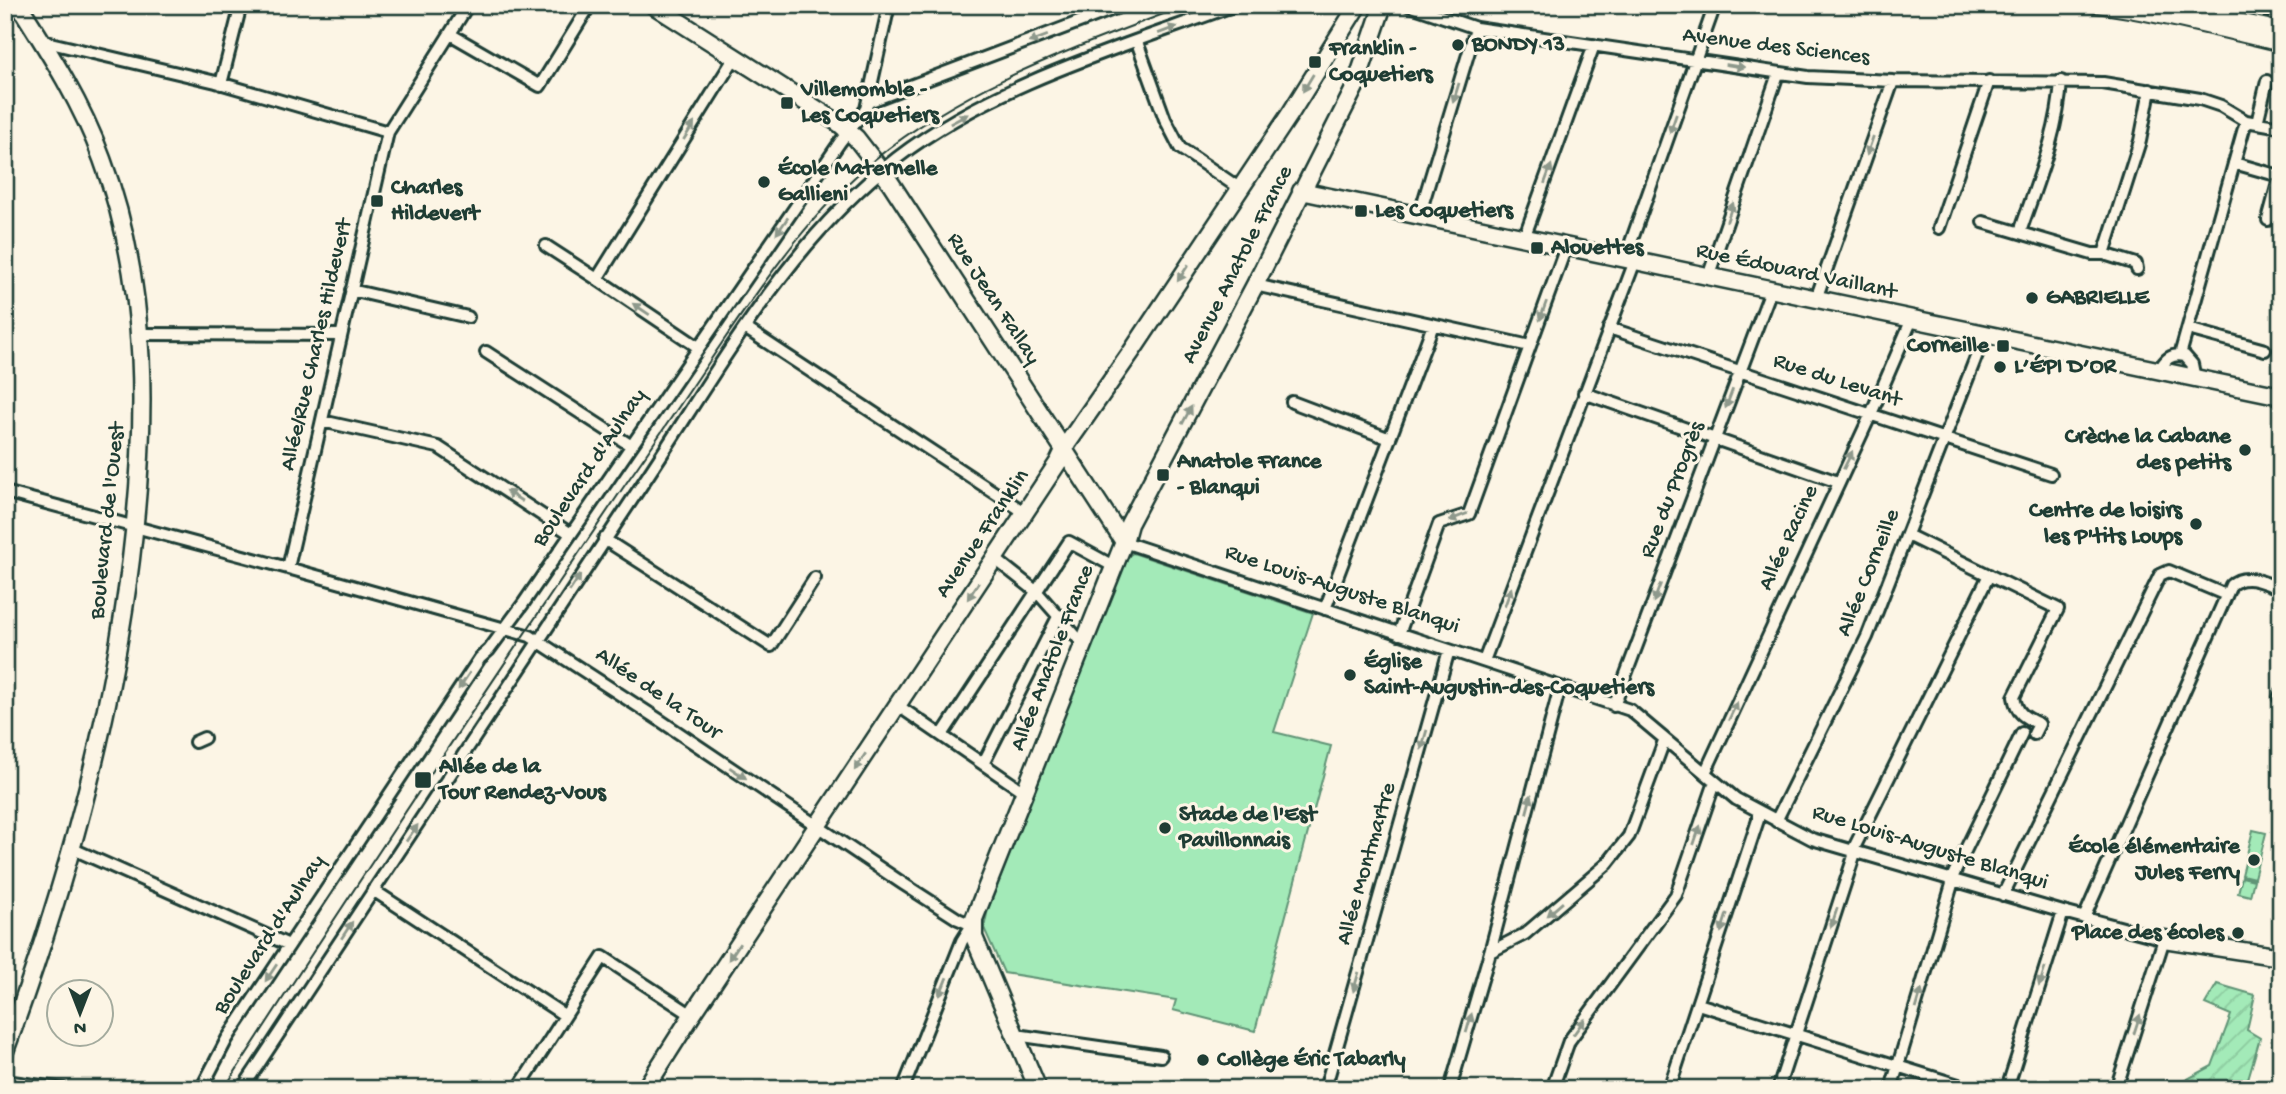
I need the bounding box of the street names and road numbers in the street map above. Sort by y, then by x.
street label: Avenue des Sciences [1681,22,1872,72]
street label: Avenue Anatole France [1176,160,1300,369]
street label: Allée/Rue Charles Hildevert [275,215,360,474]
street label: Rue Jean Fallay [940,228,1046,370]
street label: Rue Édouard Vaillant [1693,238,1900,307]
street label: Rue du Levant [1769,348,1906,415]
street label: Boulevard d'Aulnay [526,384,653,553]
street label: Rue du Progrès [1635,417,1712,562]
street label: Boulevard de l'Ouest [84,420,132,622]
street label: Avenue Franklin [930,464,1036,604]
street label: Allée Racine [1753,480,1826,595]
street label: Allée Corneille [1831,504,1907,641]
street label: Rue Louis-Auguste Blanqui [1221,539,1463,641]
street label: Allée Anatole France [1005,560,1101,755]
street label: Allée de la Tour [590,642,728,747]
street label: Allée Montmartre [1331,779,1403,948]
street label: Rue Louis-Auguste Blanqui [1809,799,2051,897]
street label: Boulevard d'Aulnay [208,850,332,1021]

